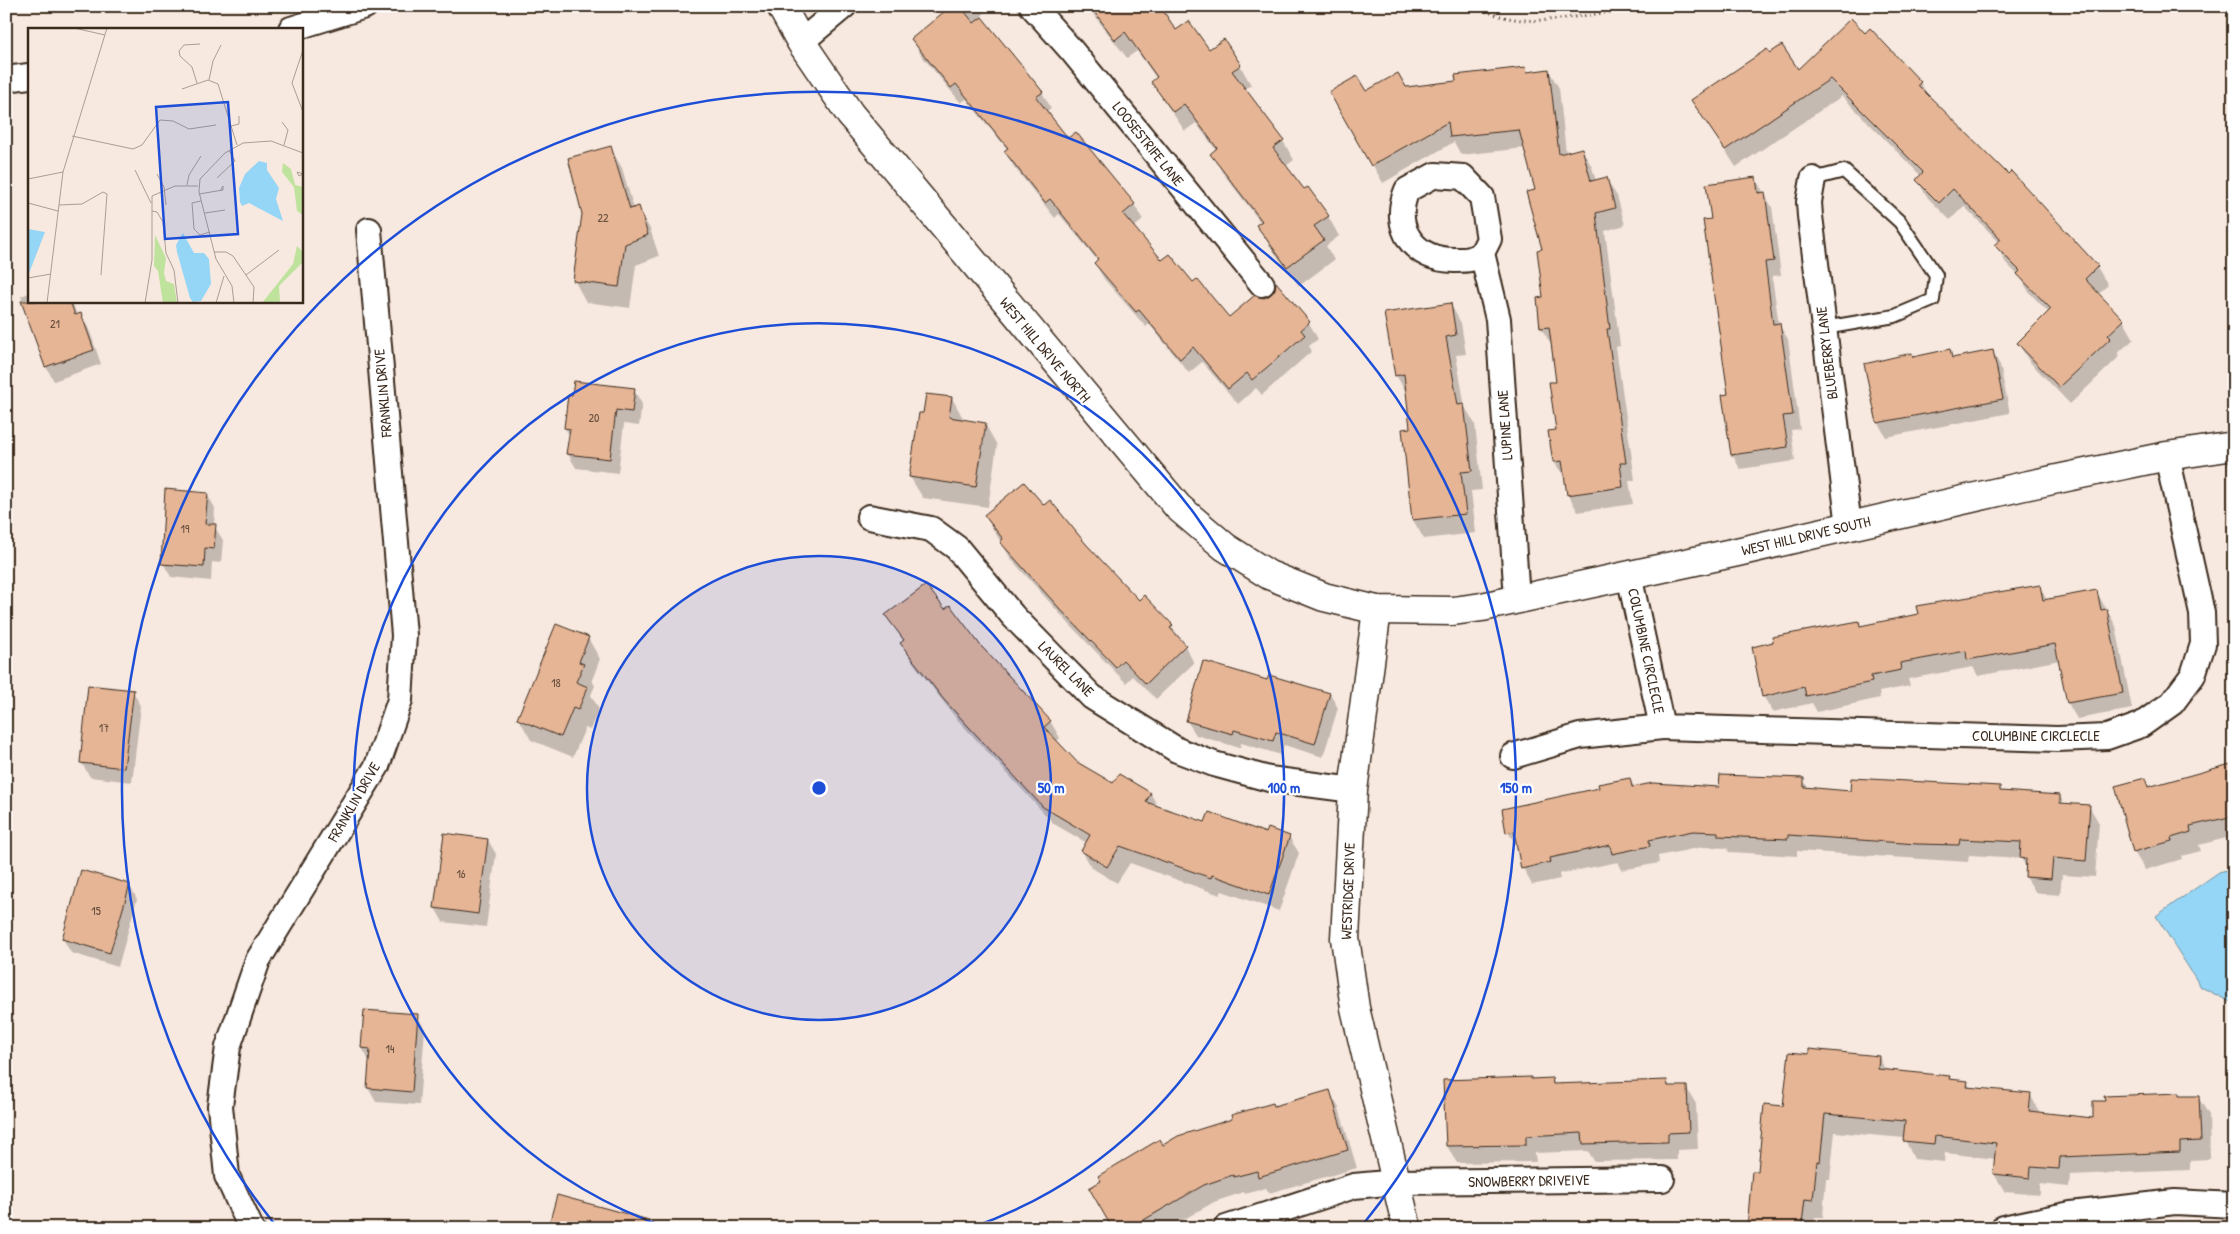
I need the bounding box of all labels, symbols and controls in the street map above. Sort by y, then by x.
inset map [28,28,302,302]
street label: LOOSESTRIFE LANE [1108,97,1189,191]
house number: 22 [597,209,609,226]
street label: WEST HILL DRIVE NORTH [995,293,1096,407]
street label: BLUEBERRY LANE [1810,305,1843,401]
house number: 21 [50,315,60,332]
street label: FRANKLIN DRIVE [368,348,397,439]
street label: LUPINE LANE [1492,389,1517,461]
house number: 20 [589,409,600,426]
street label: WEST HILL DRIVE SOUTH [1739,510,1872,561]
house number: 19 [181,520,190,537]
street label: COLUMBINE CIRCLECLE [1623,586,1670,716]
street label: LAUREL LANE [1034,636,1099,701]
house number: 18 [551,674,561,691]
house number: 17 [99,719,109,736]
street label: COLUMBINE CIRCLECLE [1972,725,2100,746]
street label: FRANKLIN DRIVE [322,758,385,846]
text: 50 m [1038,777,1064,798]
text: 100 m [1268,777,1300,798]
text: 150 m [1500,777,1532,798]
centre of rings [810,779,828,797]
street label: WESTRIDGE DRIVE [1335,842,1360,940]
house number: 16 [456,865,466,882]
house number: 15 [91,902,101,919]
house number: 14 [386,1040,395,1057]
street label: SNOWBERRY DRIVEIVE [1468,1169,1590,1192]

